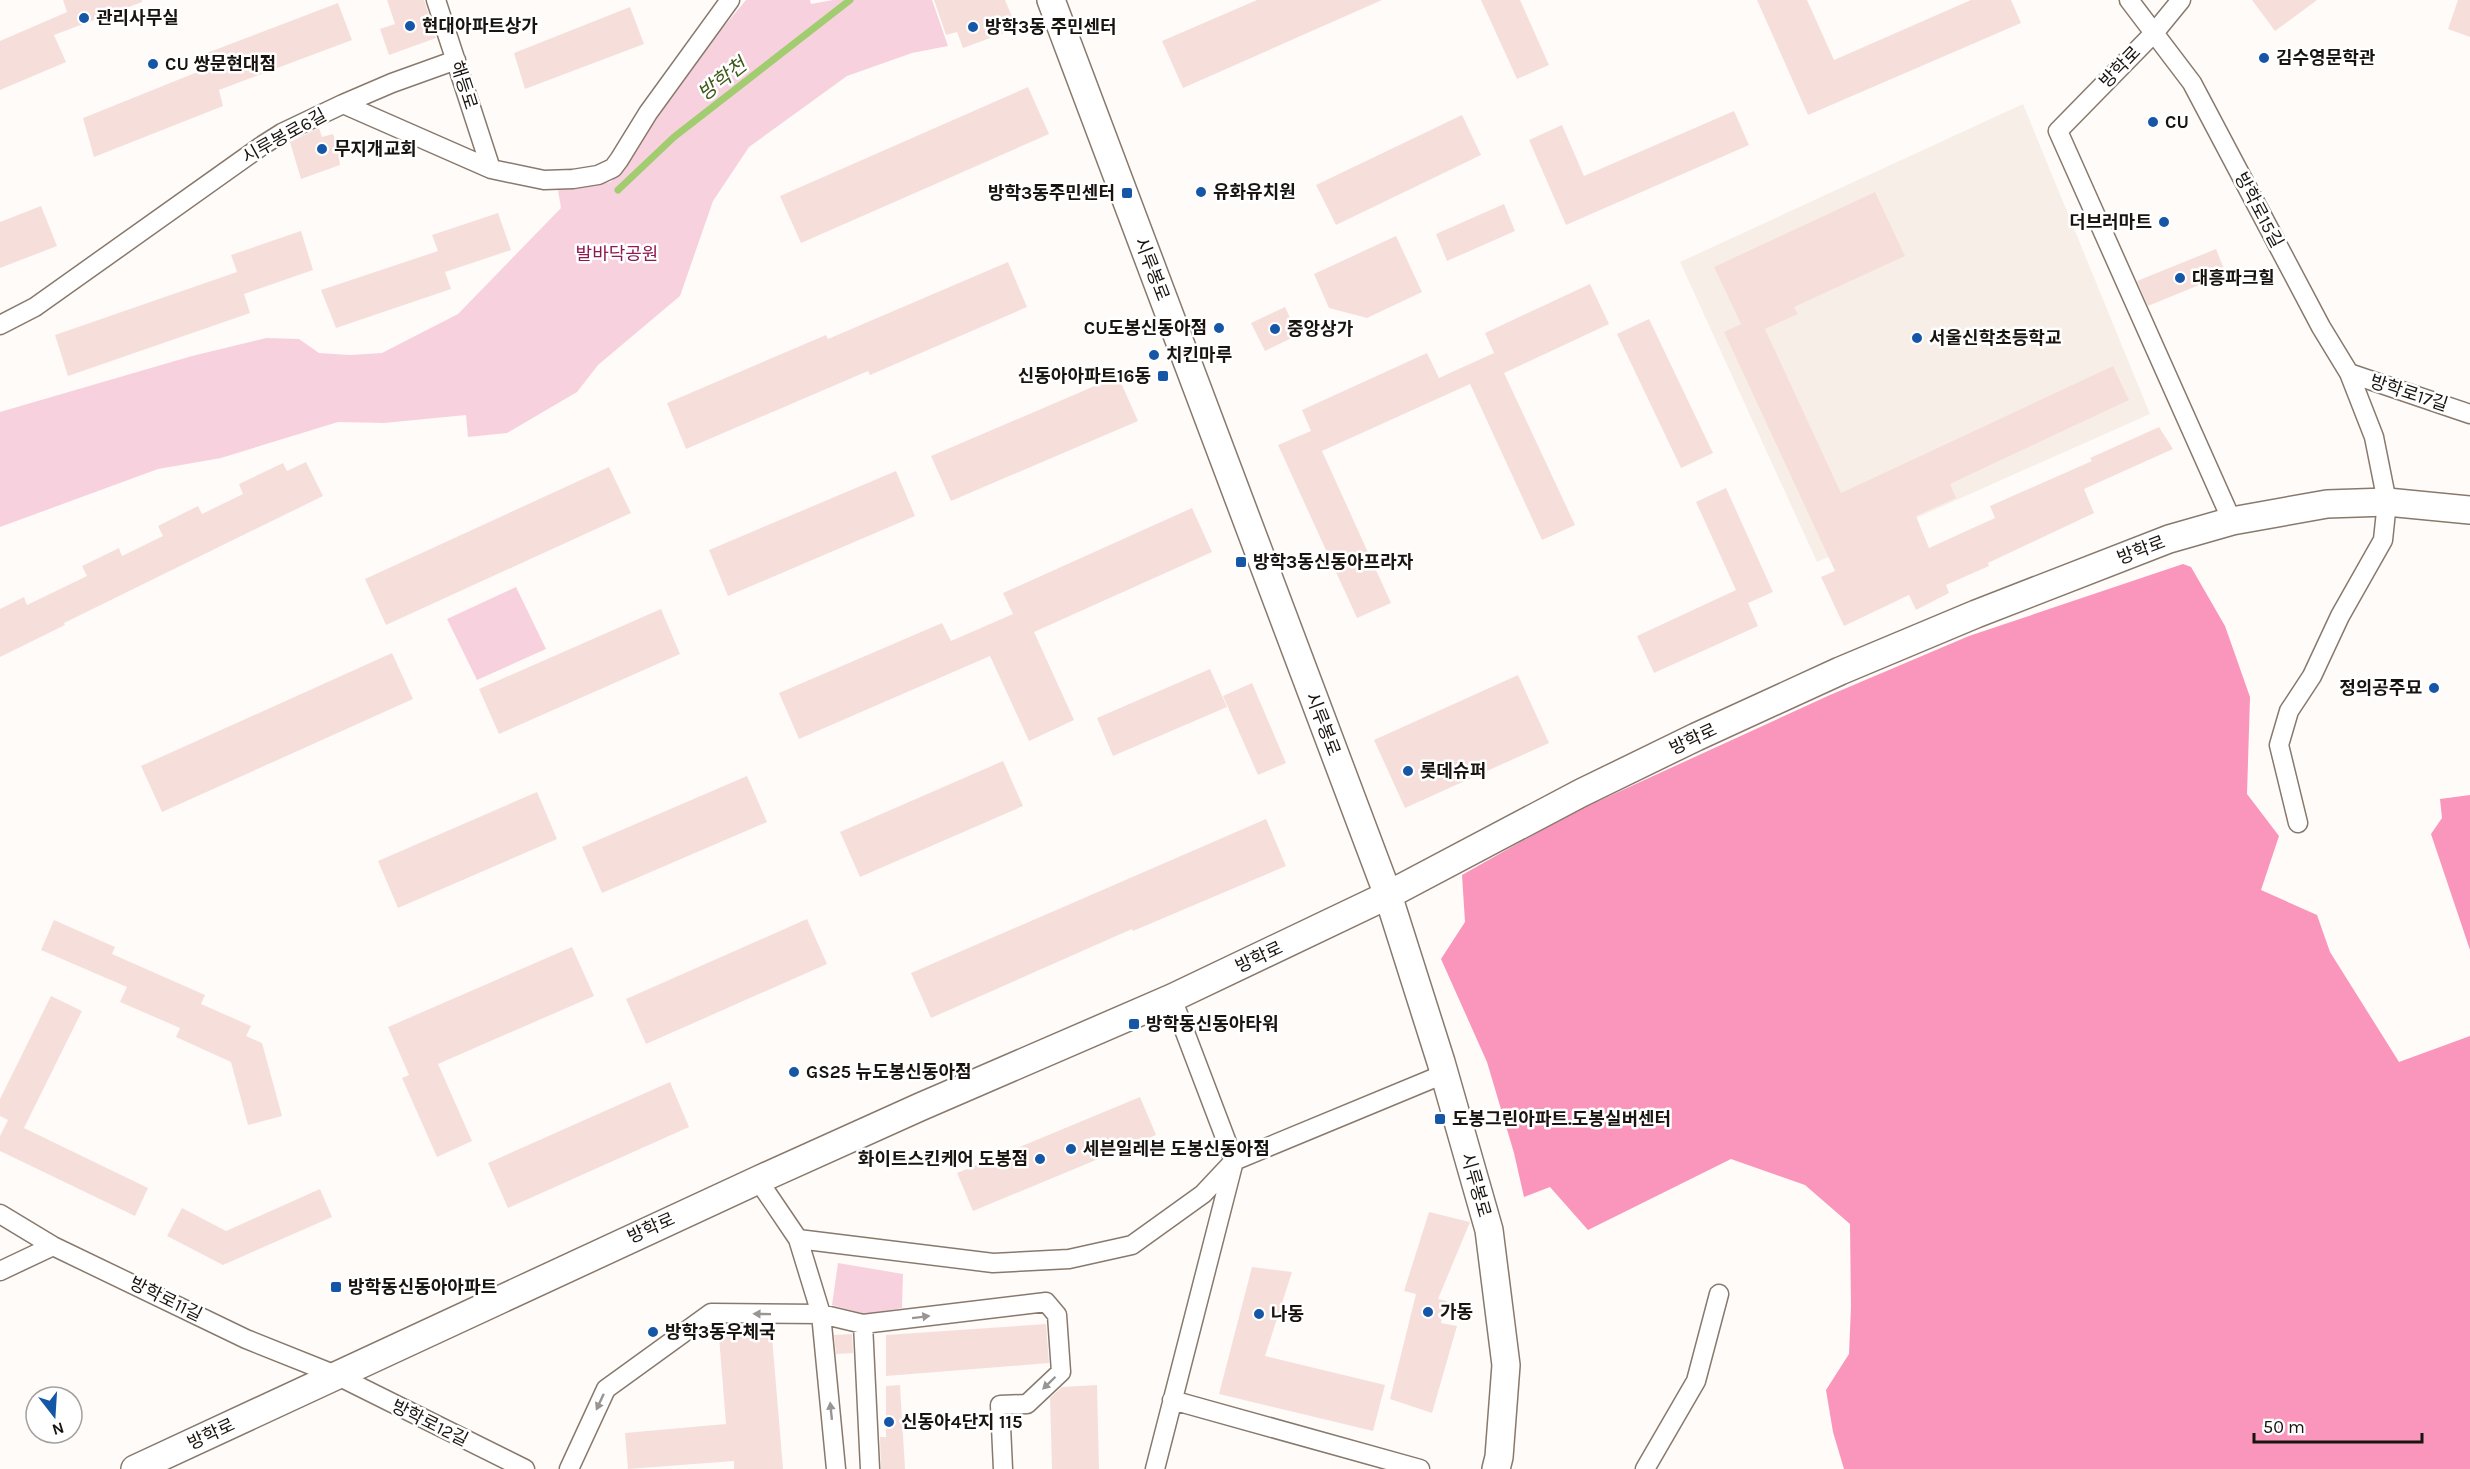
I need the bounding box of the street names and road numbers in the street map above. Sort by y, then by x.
street label: 방학로 [2095,41,2145,93]
street label: 해등로 [446,58,482,112]
street label: 시루봉로6길 [238,104,330,168]
street label: 방학로15길 [2230,168,2288,252]
street label: 시루봉로 [1130,234,1174,304]
street label: 방학로17길 [2367,370,2451,416]
street label: 방학로 [2114,531,2168,569]
street label: 시루봉로 [1301,689,1345,759]
street label: 방학로 [1666,719,1720,759]
street label: 방학로 [1232,937,1286,977]
street label: 시루봉로 [1456,1150,1496,1220]
street label: 방학로 [624,1208,678,1248]
street label: 방학로11길 [126,1272,206,1326]
street label: 방학로12길 [388,1395,472,1451]
street label: 방학로 [184,1414,238,1454]

